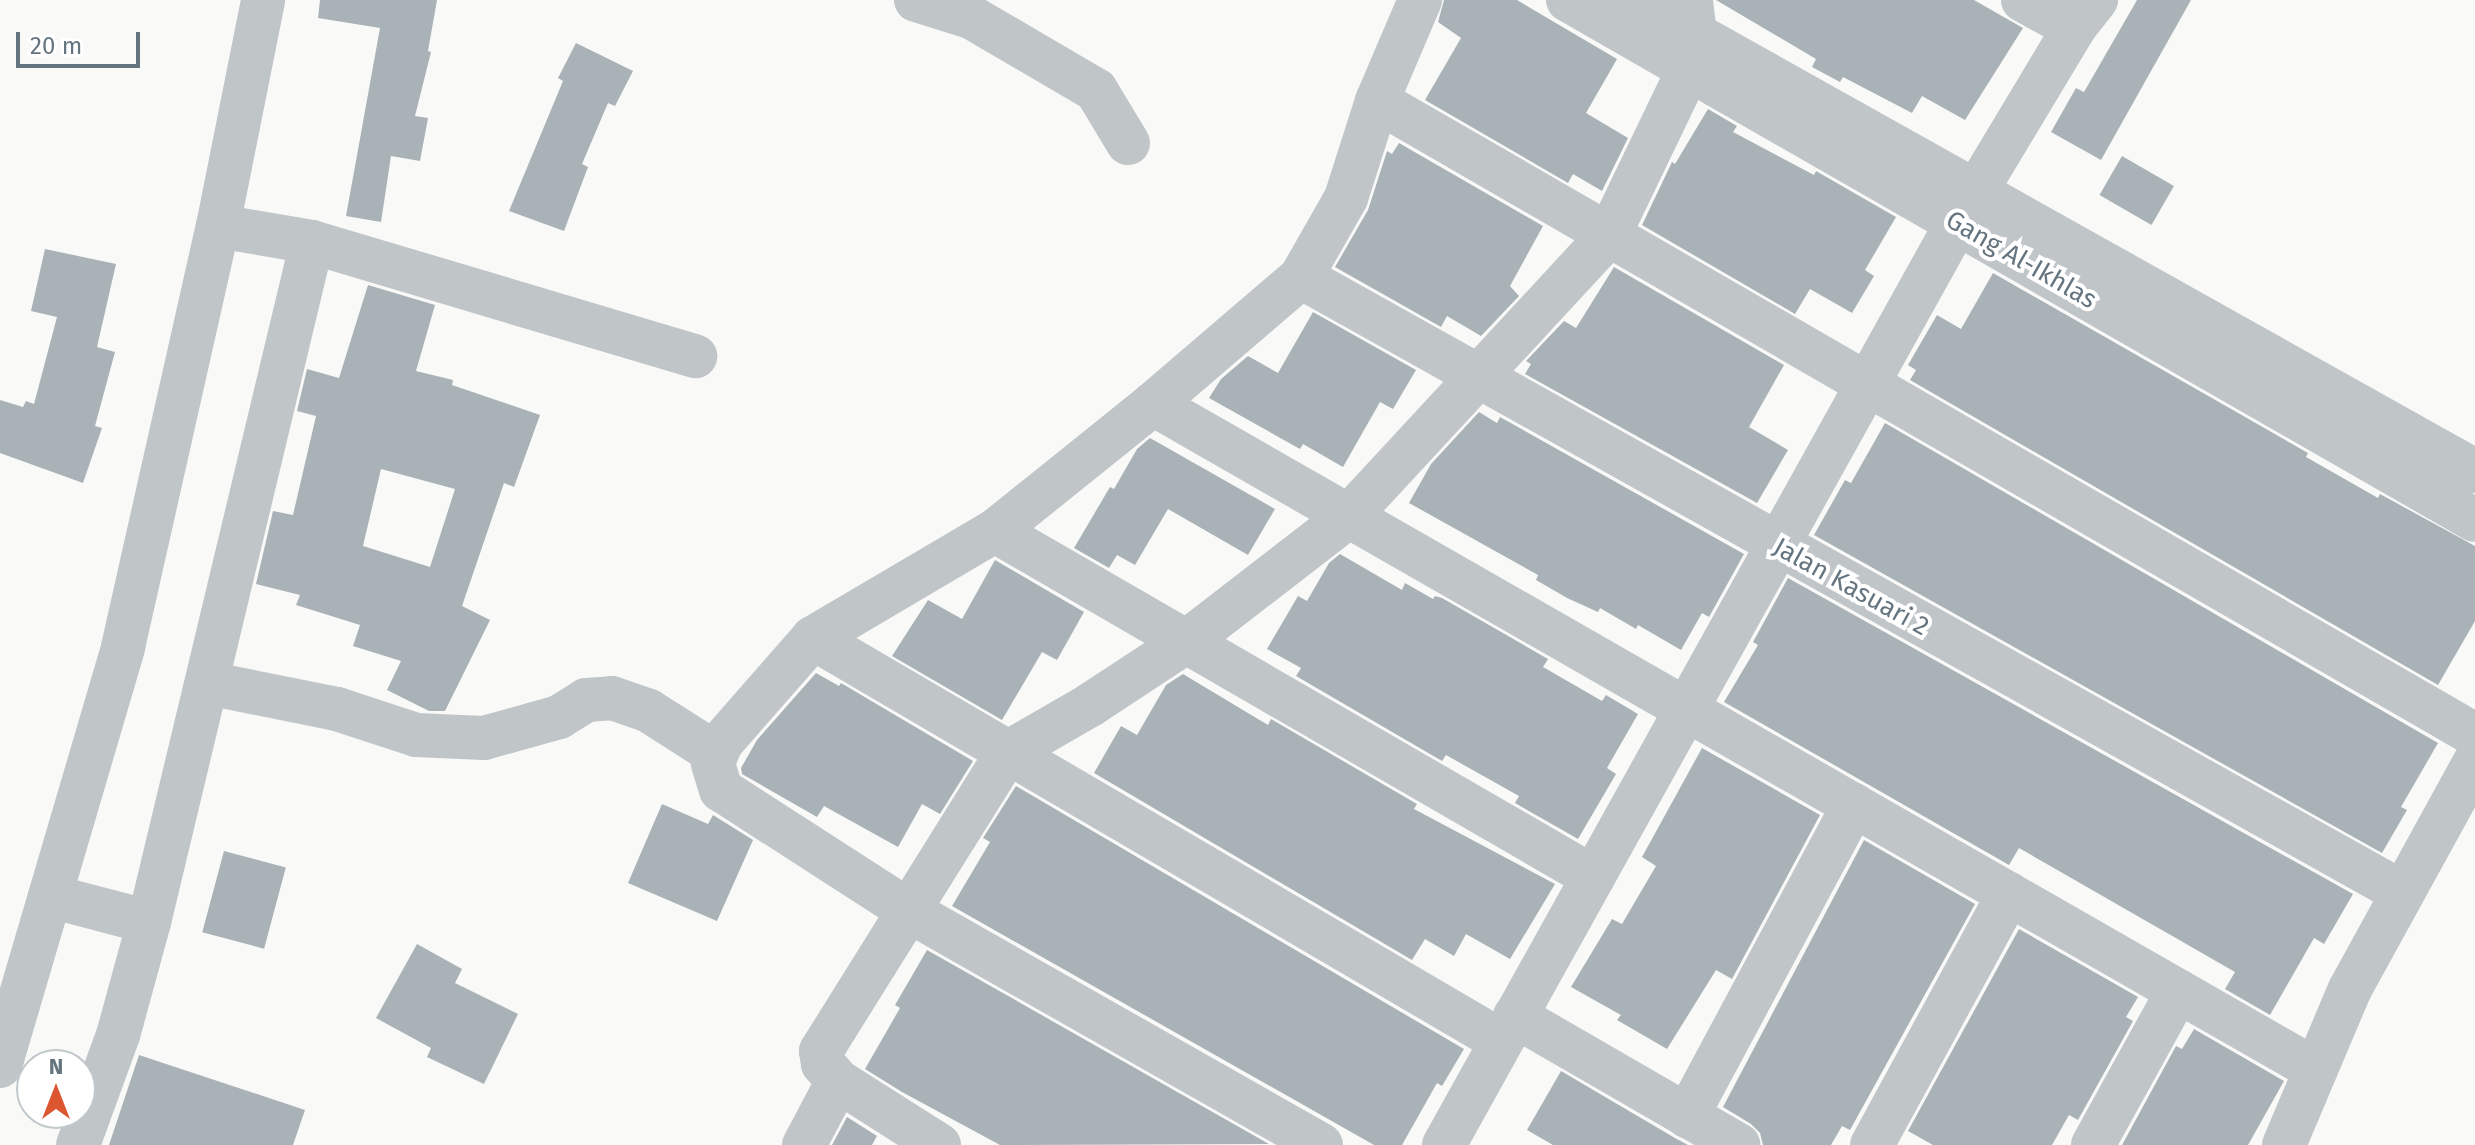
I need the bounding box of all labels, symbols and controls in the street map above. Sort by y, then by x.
scale bar [20,16,144,66]
text: 20 m [30,32,82,60]
street label: Gang Al-Ikhlas [1940,204,2102,316]
street label: Jalan Kasuari 2 [1768,531,1934,643]
north arrow [16,1049,96,1129]
text: N [49,1053,63,1080]

